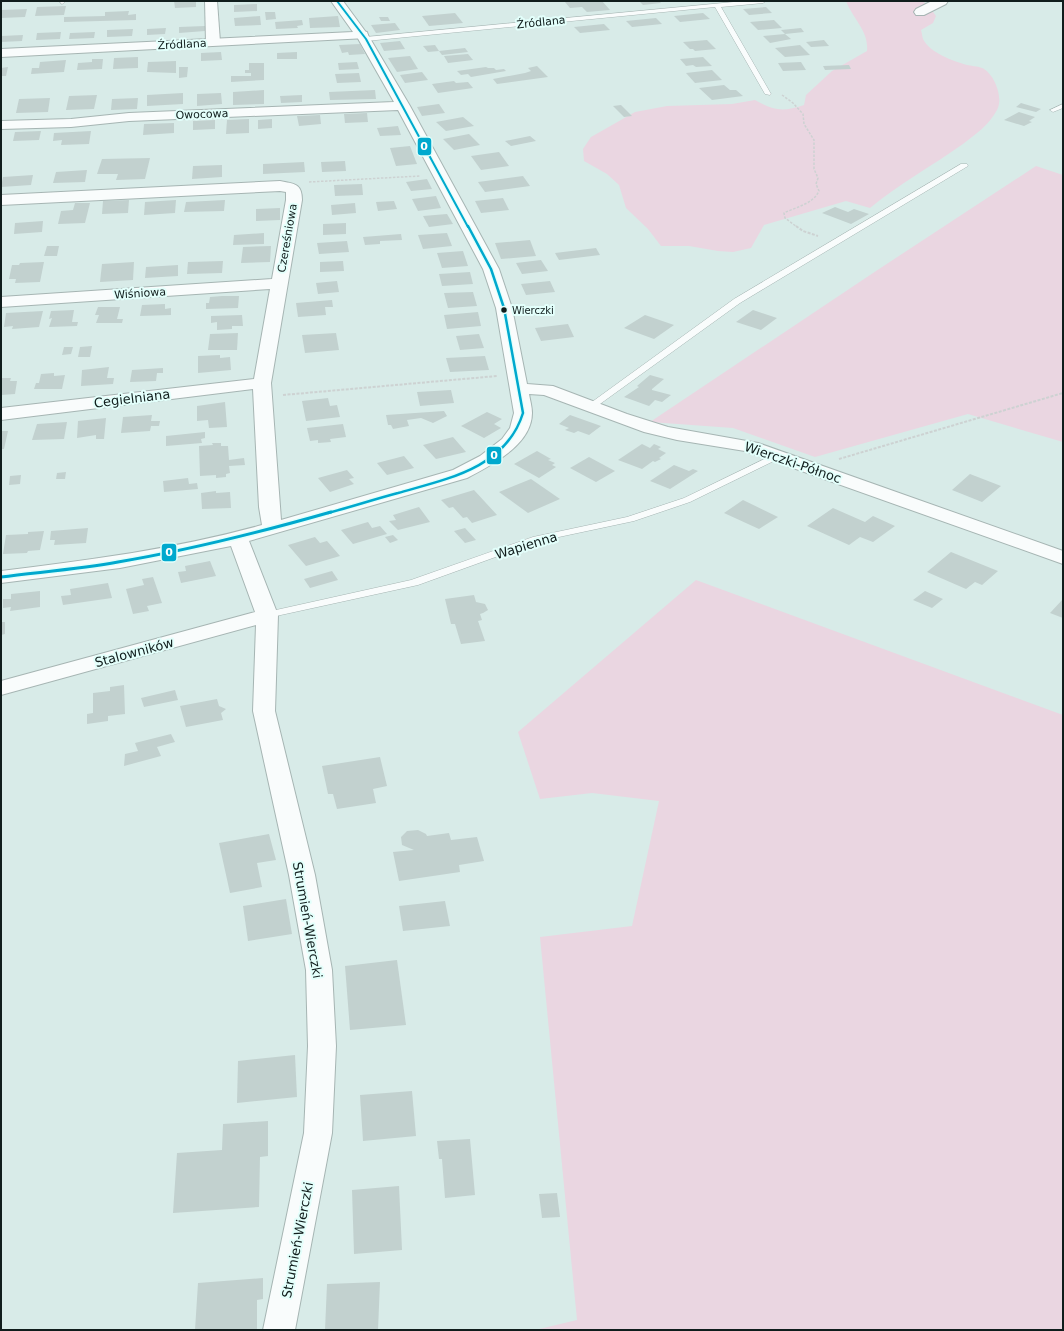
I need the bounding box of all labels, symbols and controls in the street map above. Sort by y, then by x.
street label: Źródlana [516,13,566,32]
street label: Źródlana [157,37,207,52]
street label: Owocowa [175,107,229,122]
line badge: 0 [417,137,432,156]
text: 0 [420,140,428,153]
street label: Czereśniowa [275,203,300,273]
street label: Wiśniowa [114,285,166,302]
marker: Wierczki [499,305,509,315]
place label: Wierczki [512,305,554,316]
street label: Cegielniana [93,386,171,411]
street label: Wierczki-Północ [742,439,843,486]
line badge: 0 [486,446,502,465]
text: 0 [490,449,498,462]
street label: Wapienna [493,529,559,562]
line badge: 0 [161,543,177,562]
text: 0 [165,546,173,559]
street label: Stalowników [93,635,176,670]
street label: Strumień-Wierczki [290,861,325,979]
street label: Strumień-Wierczki [279,1181,316,1299]

